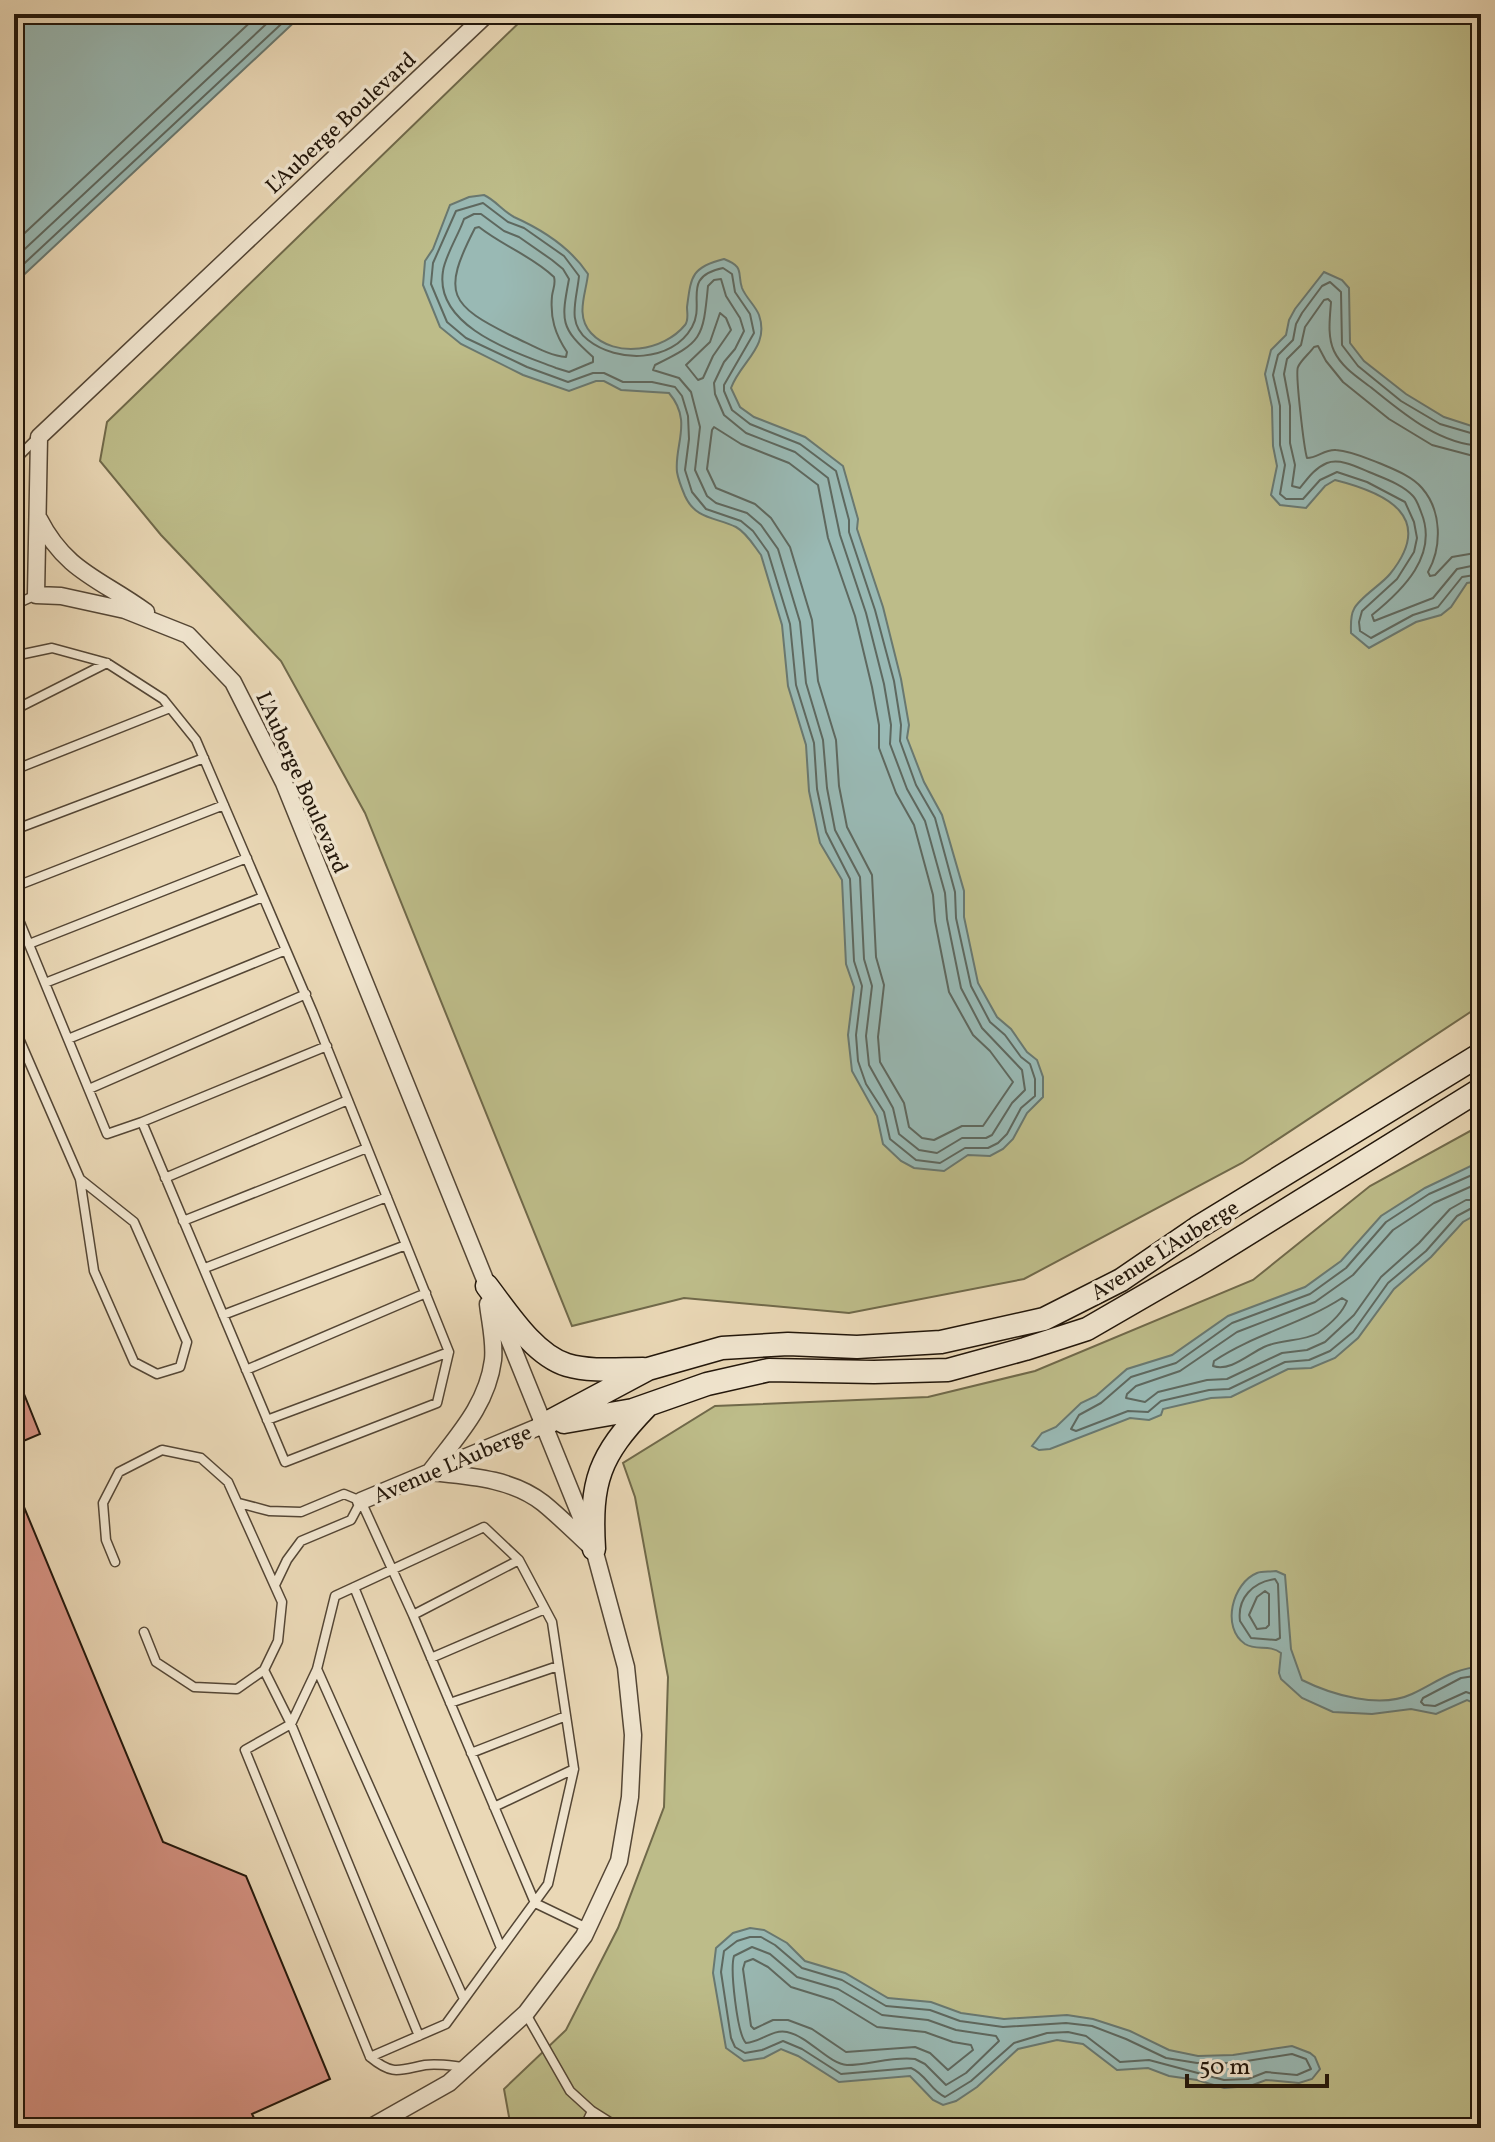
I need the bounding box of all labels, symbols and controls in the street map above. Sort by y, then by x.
street label: L'Auberge Boulevard [259,46,424,202]
street label: L'Auberge Boulevard [247,687,355,879]
street label: Avenue L'Auberge [1085,1193,1245,1309]
street label: Avenue L'Auberge [369,1418,537,1513]
scale bar [1187,2038,1327,2088]
text: 50 m [1199,2051,1251,2085]

